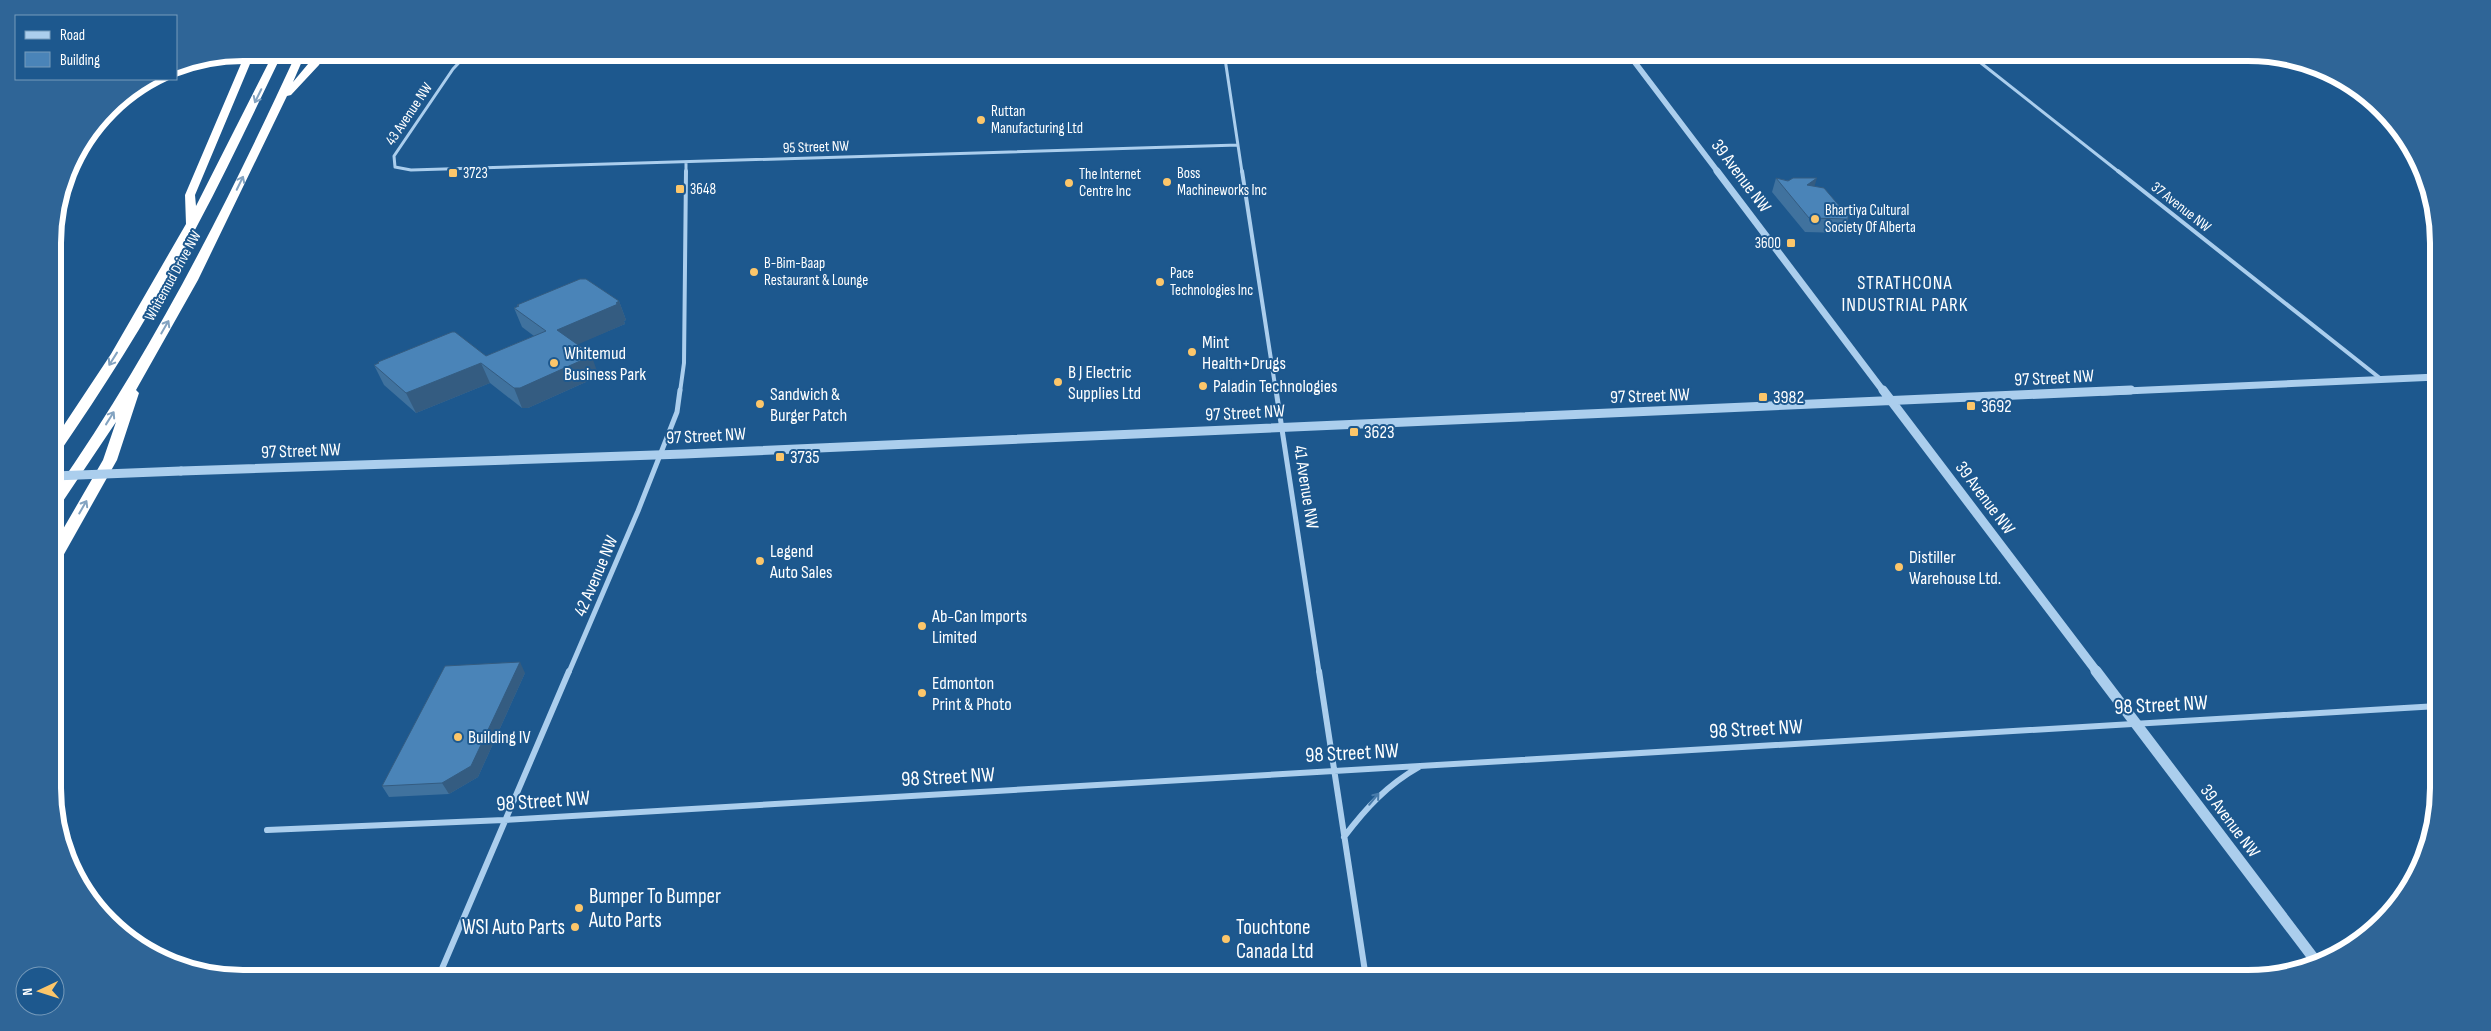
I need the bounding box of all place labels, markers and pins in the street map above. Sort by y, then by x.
place label: Ruttan Manufacturing Ltd [991,102,1083,138]
marker: Ruttan Manufacturing Ltd [975,114,987,126]
place label: 3723 [463,164,488,183]
place label: Boss Machineworks Inc [1177,164,1267,200]
place label: The Internet Centre Inc [1079,165,1142,201]
marker: 3723 [447,167,459,179]
marker: Boss Machineworks Inc [1161,176,1173,188]
marker: The Internet Centre Inc [1063,177,1075,189]
place label: 3648 [690,180,716,199]
marker: 3648 [674,183,686,195]
place label: Bhartiya Cultural Society Of Alberta [1825,201,1916,237]
marker: Bhartiya Cultural Society Of Alberta [1809,213,1821,225]
place label: 3600 [1755,234,1781,253]
marker: 3600 [1785,237,1797,249]
place label: B-Bim-Baap Restaurant & Lounge [764,254,868,290]
place label: Pace Technologies Inc [1170,264,1253,300]
marker: B-Bim-Baap Restaurant & Lounge [748,266,760,278]
marker: Pace Technologies Inc [1154,276,1166,288]
place label: Mint Health+Drugs [1202,332,1286,374]
place label: Whitemud Business Park [564,343,646,385]
marker: Mint Health+Drugs [1186,346,1198,358]
marker: Whitemud Business Park [548,357,560,369]
place label: B J Electric Supplies Ltd [1068,362,1141,404]
marker: B J Electric Supplies Ltd [1052,376,1064,388]
place label: Paladin Technologies [1213,376,1337,397]
marker: Paladin Technologies [1197,380,1209,392]
place label: Sandwich & Burger Patch [770,384,847,426]
place label: 3982 [1773,387,1804,408]
marker: 3982 [1757,391,1769,403]
place label: 3692 [1981,396,2012,417]
marker: Sandwich & Burger Patch [754,398,766,410]
marker: 3692 [1965,400,1977,412]
place label: 3623 [1364,422,1395,443]
marker: 3623 [1348,426,1360,438]
place label: 3735 [790,447,820,468]
marker: 3735 [774,451,786,463]
place label: Legend Auto Sales [769,541,833,583]
place label: Distiller Warehouse Ltd. [1909,547,2001,589]
marker: Legend Auto Sales [754,555,766,567]
marker: Distiller Warehouse Ltd. [1893,561,1905,573]
place label: Ab-Can Imports Limited [931,606,1027,648]
marker: Ab-Can Imports Limited [916,620,928,632]
place label: Edmonton Print & Photo [932,673,1012,715]
marker: Edmonton Print & Photo [916,687,928,699]
place label: Building IV [468,727,531,748]
marker: Building IV [452,731,464,743]
place label: Bumper To Bumper Auto Parts [588,884,721,933]
marker: Bumper To Bumper Auto Parts [573,902,585,914]
place label: WSI Auto Parts [462,915,565,940]
place label: Touchtone Canada Ltd [1236,915,1314,964]
marker: WSI Auto Parts [569,921,581,933]
marker: Touchtone Canada Ltd [1220,933,1232,945]

